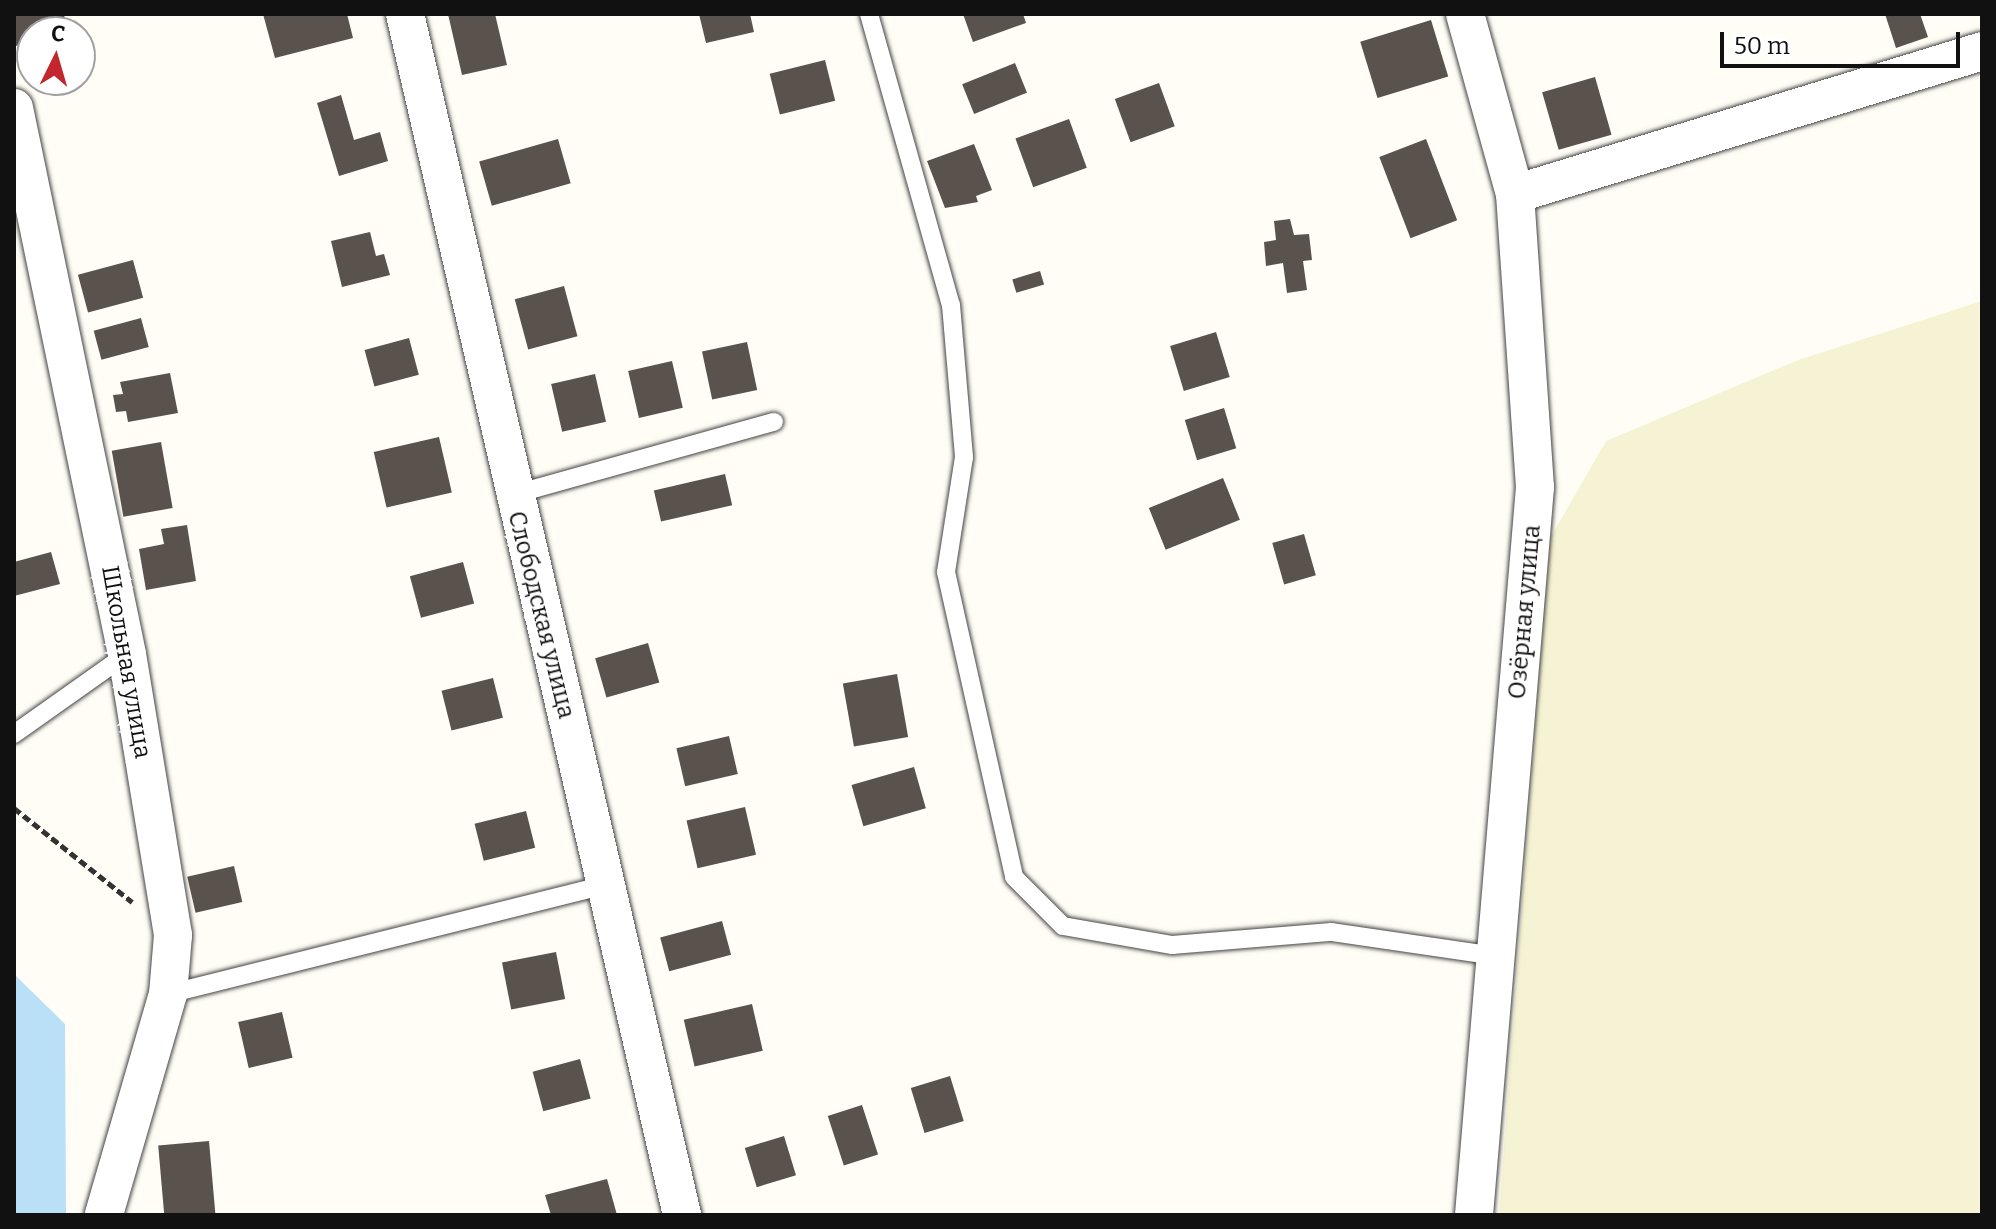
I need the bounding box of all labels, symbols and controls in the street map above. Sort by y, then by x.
north arrow [16,16,96,96]
scale bar [1724,16,1964,66]
text: С [50,20,66,48]
text: 50 m [1734,32,1790,60]
street label: Слободская улица [501,508,581,722]
street label: Озёрная улица [1503,524,1547,700]
street label: Школьная улица [95,563,157,761]

